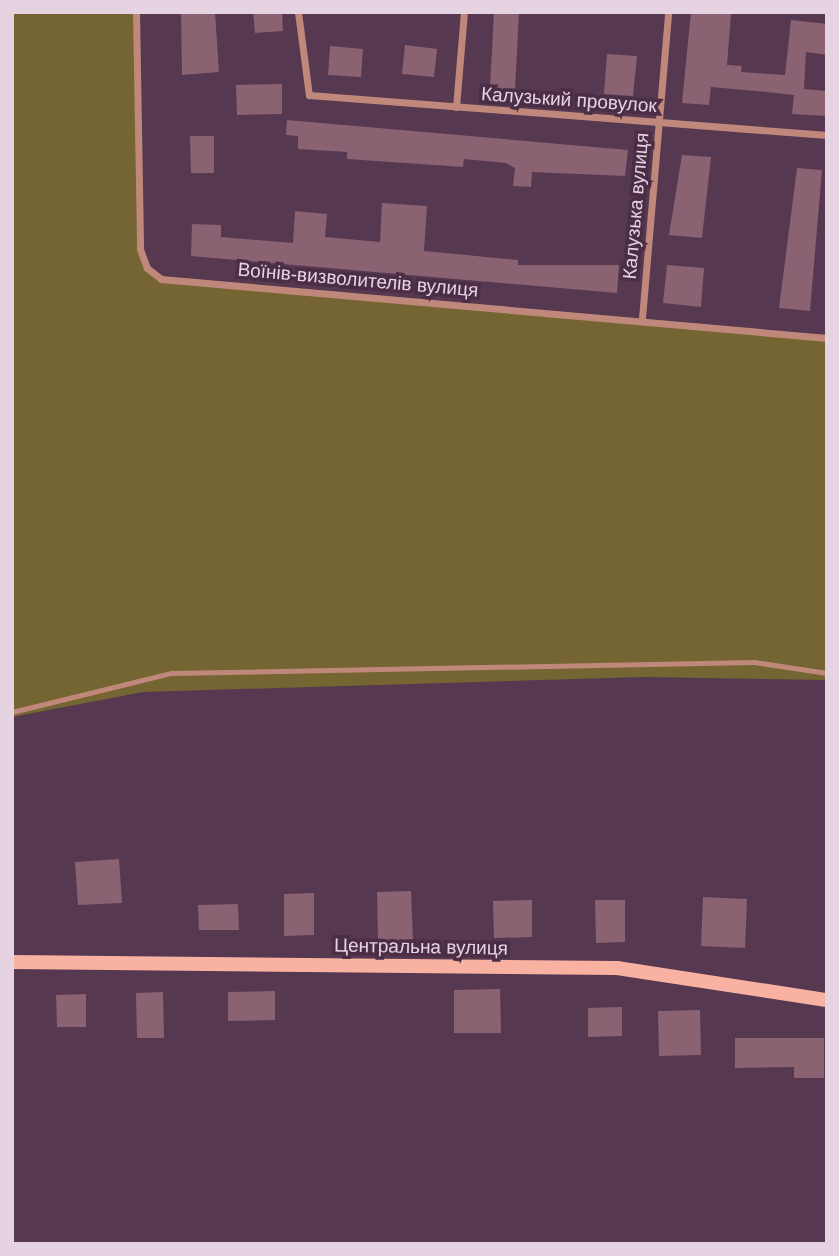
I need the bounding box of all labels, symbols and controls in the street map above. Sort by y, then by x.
street label: Калузький провулок [480,82,658,118]
street label: Калузька вулиця [618,132,654,280]
street label: Воїнів-визволителів вулиця [237,258,479,302]
street label: Центральна вулиця [334,934,508,960]

